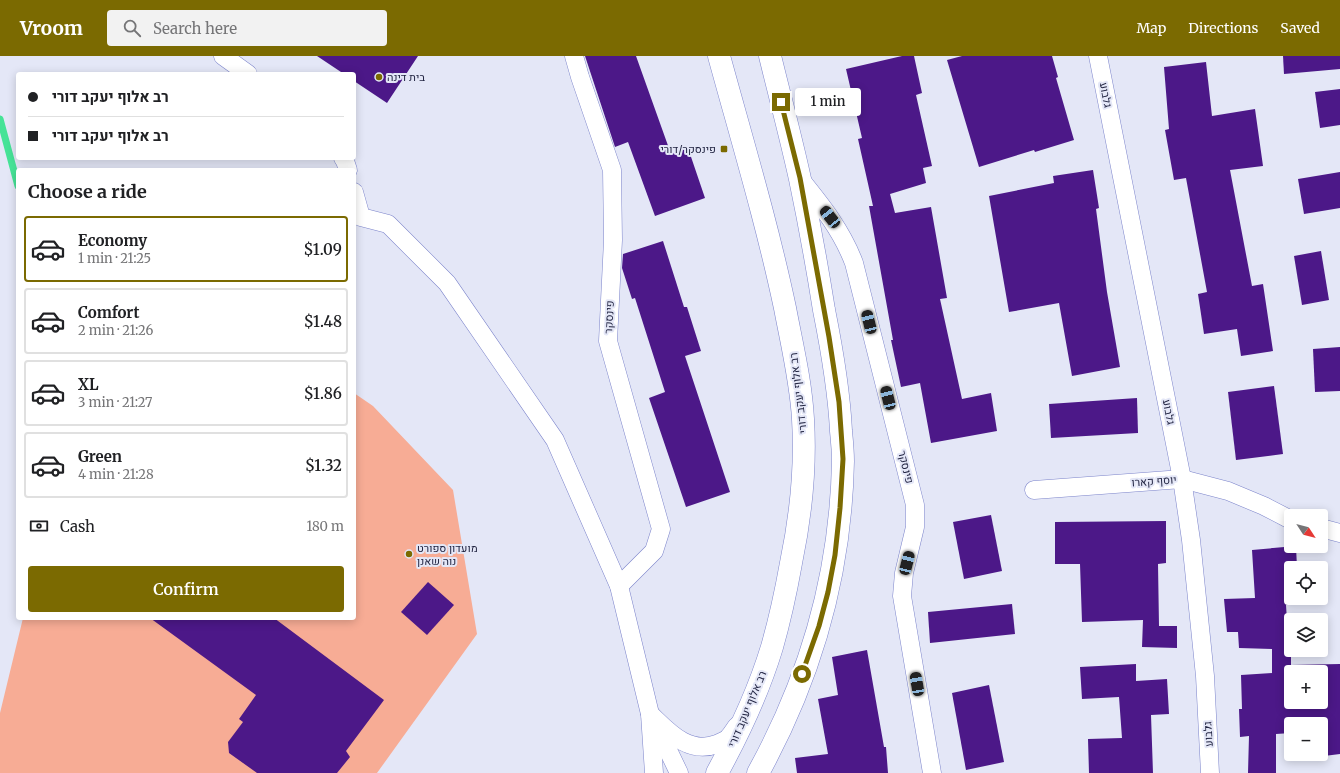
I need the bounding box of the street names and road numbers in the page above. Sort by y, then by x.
street label: גלבוע [1097,81,1115,109]
street label: פינסקר [601,300,617,334]
street label: רב אלוף יעקב דורי [786,352,810,434]
street label: גלבוע [1160,398,1178,426]
street label: פינסקר [895,449,917,485]
street label: יוסף קארו [1131,472,1177,490]
street label: רב אלוף יעקב דורי [725,669,769,749]
street label: גלבוע [1200,721,1216,747]

